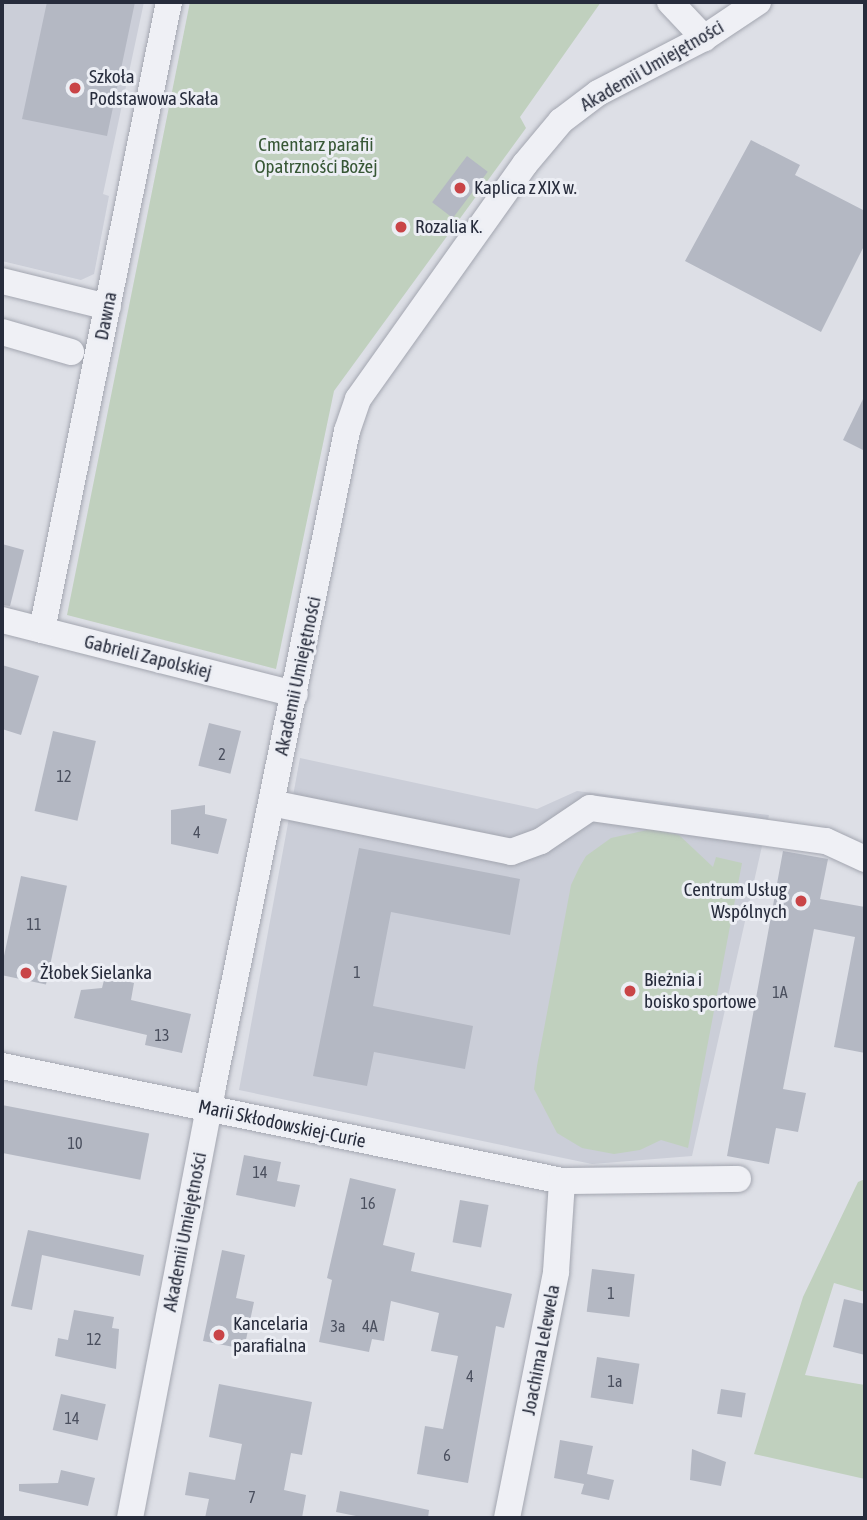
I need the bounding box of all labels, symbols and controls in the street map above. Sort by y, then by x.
street label: Akademii Umiejętności [576,16,728,116]
place label: Szkoła Podstawowa Skała [89,66,219,110]
marker: Szkoła Podstawowa Skała [67,80,83,96]
park label: Cmentarz parafii Opatrzności Bożej [254,134,378,178]
place label: Kaplica z XIX w. [474,177,577,199]
marker: Kaplica z XIX w. [452,180,468,196]
place label: Rozalia K. [415,216,482,238]
marker: Rozalia K. [393,219,409,235]
street label: Dawna [90,290,122,342]
street label: Akademii Umiejętności [270,595,326,757]
street label: Gabrieli Zapolskiej [82,630,214,684]
house number: 2 [218,744,226,764]
house number: 12 [56,766,72,786]
house number: 4 [193,822,201,842]
place label: Centrum Usług Wspólnych [684,879,787,923]
marker: Centrum Usług Wspólnych [793,893,809,909]
house number: 11 [26,914,42,934]
place label: Żłobek Sielanka [40,962,152,984]
house number: 1 [353,962,361,982]
marker: Żłobek Sielanka [18,965,34,981]
place label: Bieżnia i boisko sportowe [644,969,756,1013]
house number: 1A [772,982,788,1002]
marker: Bieżnia i boisko sportowe [622,983,638,999]
house number: 13 [154,1025,170,1045]
street label: Marii Skłodowskiej-Curie [196,1095,368,1153]
house number: 10 [67,1133,83,1153]
street label: Akademii Umiejętności [158,1150,212,1314]
house number: 14 [252,1162,268,1182]
house number: 16 [360,1193,376,1213]
street label: Joachima Lelewela [517,1283,565,1417]
house number: 1 [607,1283,615,1303]
place label: Kancelaria parafialna [233,1313,308,1357]
house number: 3a [331,1316,345,1336]
house number: 4A [362,1316,378,1336]
marker: Kancelaria parafialna [211,1327,227,1343]
house number: 12 [86,1329,102,1349]
house number: 4 [466,1366,474,1386]
house number: 1a [608,1371,622,1391]
house number: 14 [64,1408,80,1428]
house number: 6 [443,1445,451,1465]
house number: 7 [248,1487,256,1507]

